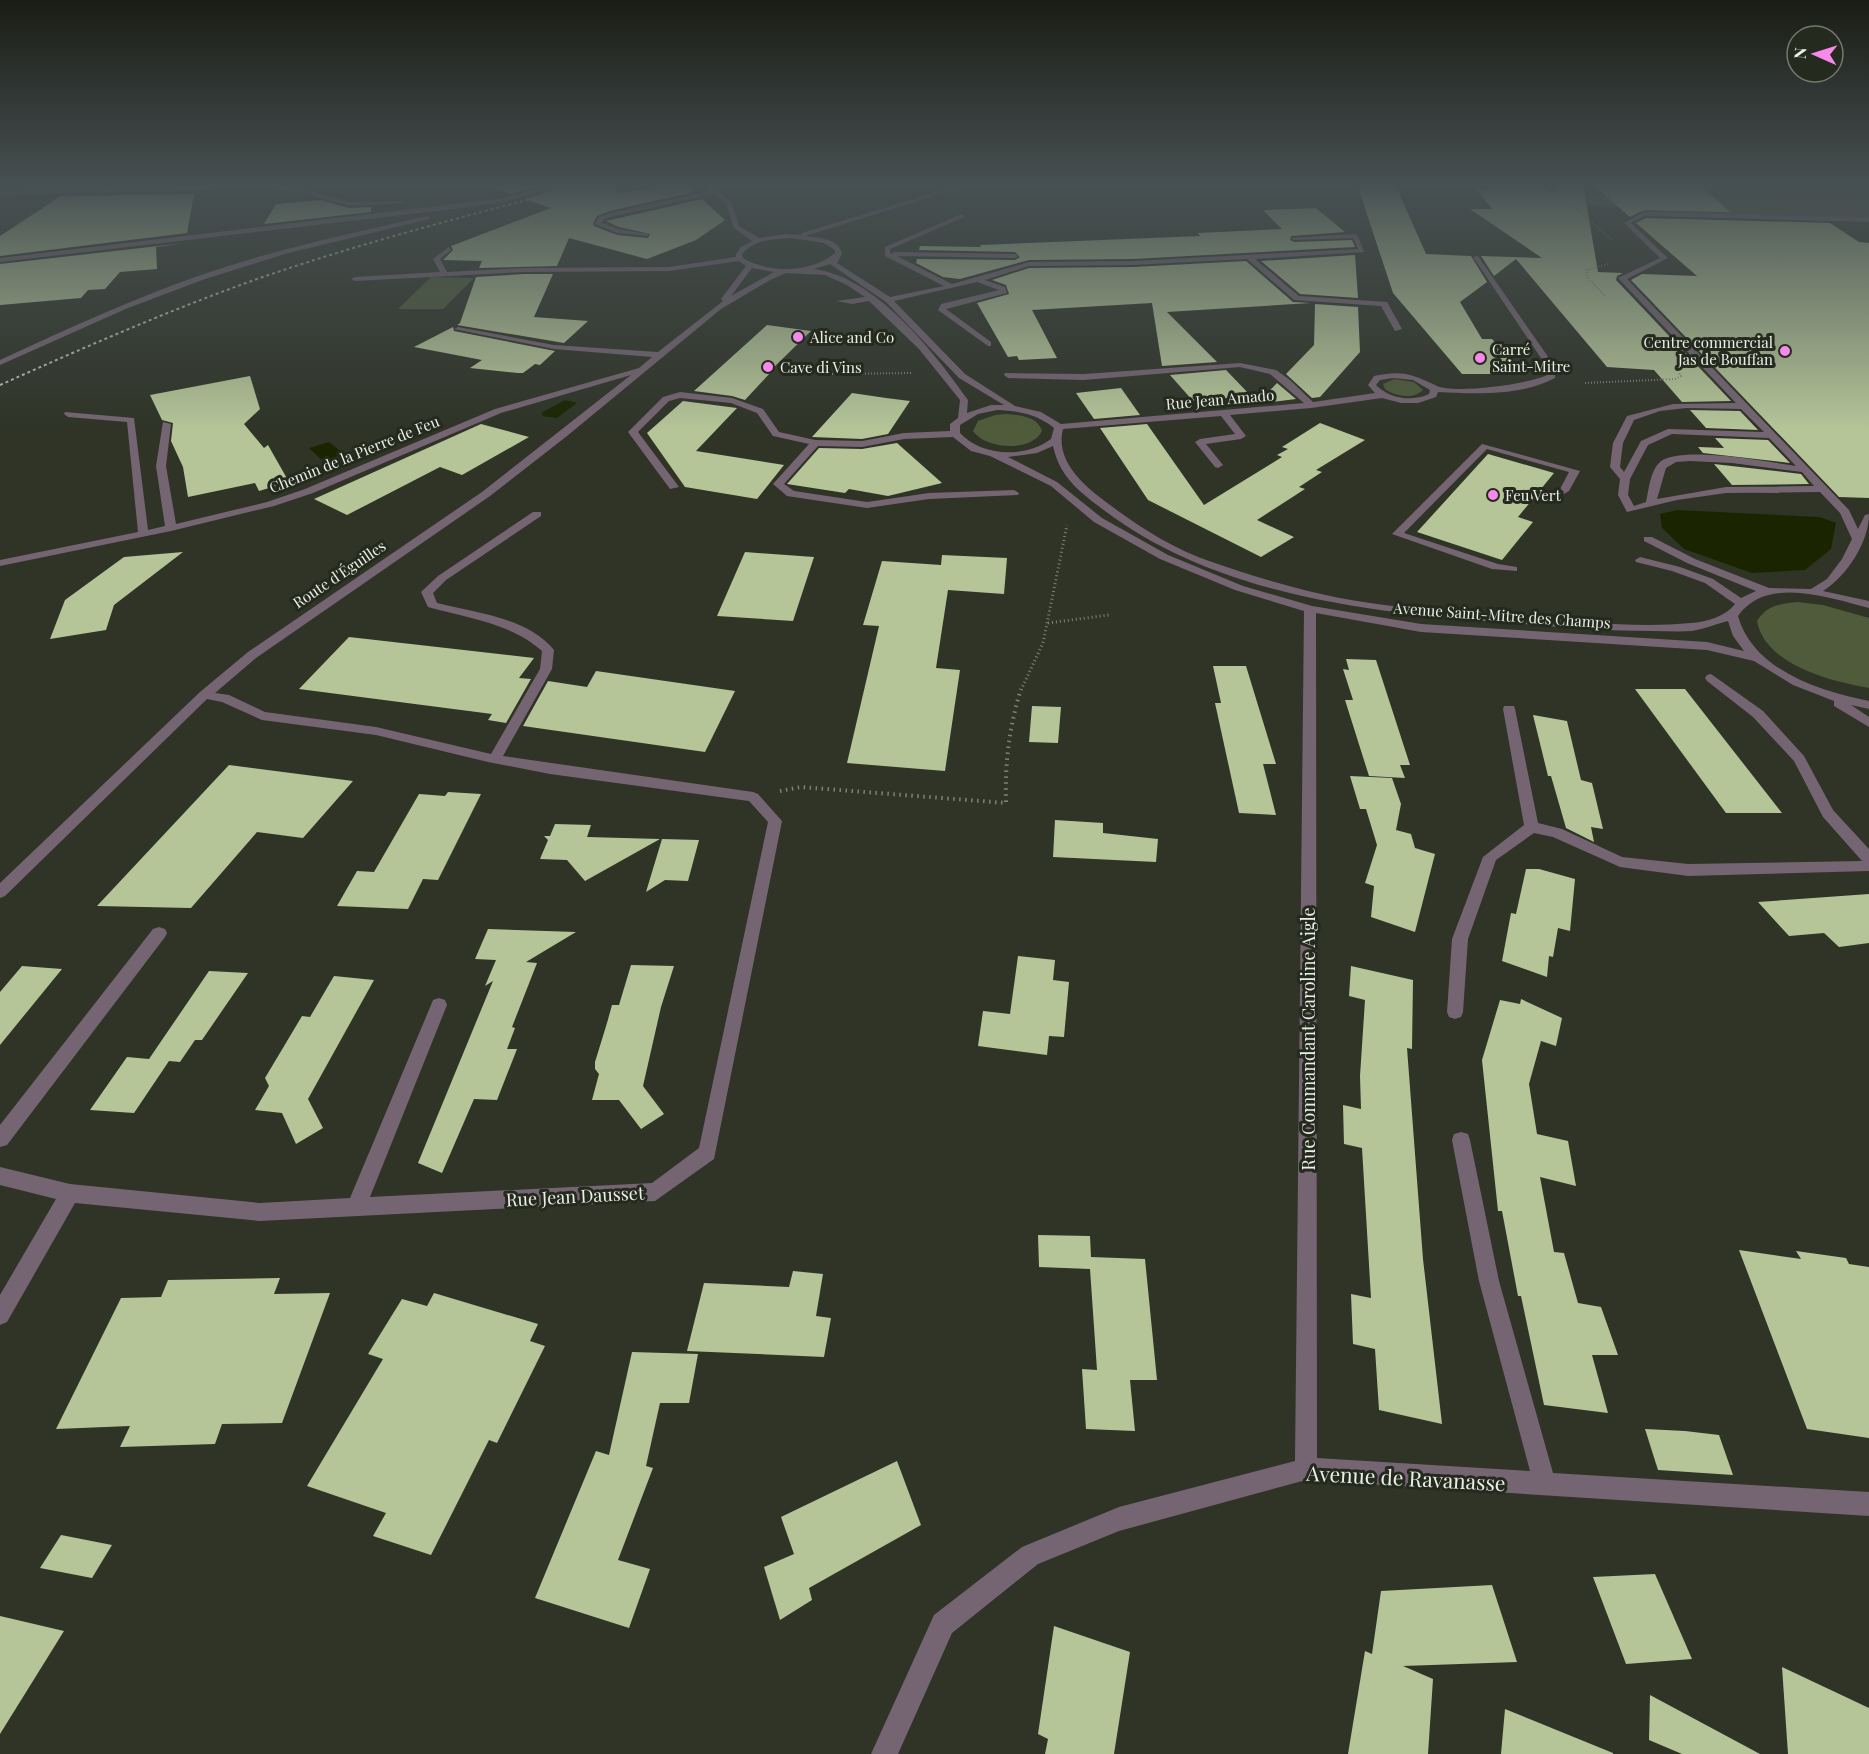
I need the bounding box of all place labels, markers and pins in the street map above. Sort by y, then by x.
place label: Alice and Co [809,327,894,347]
marker: Alice and Co [791,330,805,344]
place label: Centre commercial Jas de Bouffan [1644,332,1773,369]
place label: Carré Saint-Mitre [1492,339,1570,376]
marker: Centre commercial Jas de Bouffan [1778,344,1792,358]
marker: Carré Saint-Mitre [1473,351,1487,365]
place label: Cave di Vins [780,357,862,377]
marker: Cave di Vins [761,360,775,374]
place label: Feu Vert [1505,485,1562,505]
marker: Feu Vert [1486,488,1500,502]

